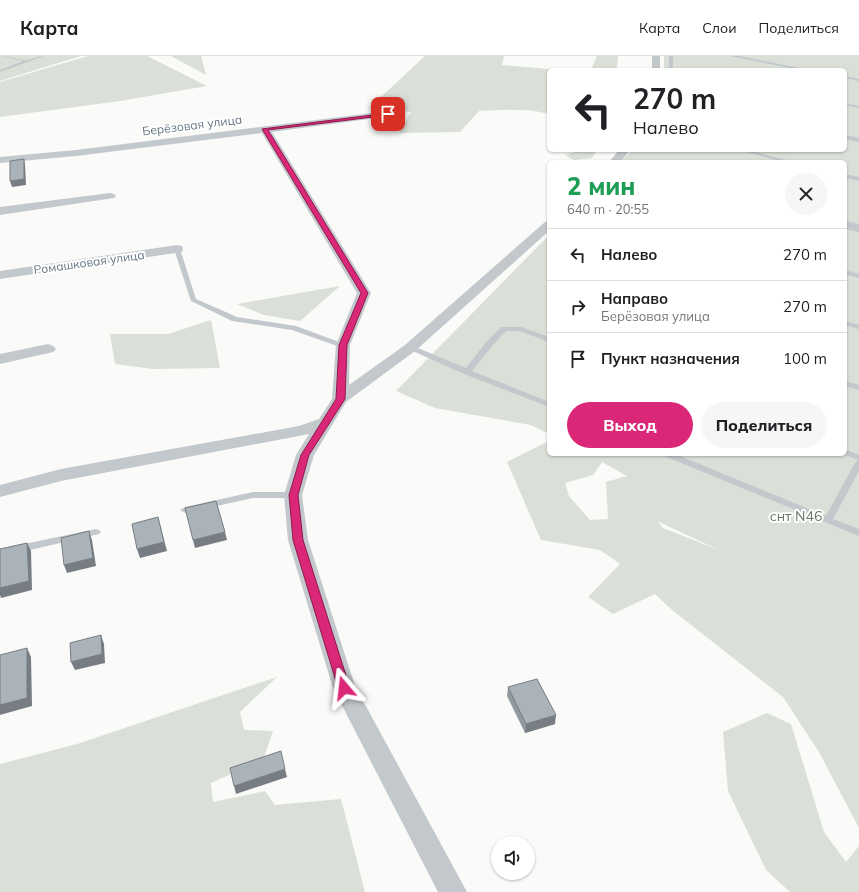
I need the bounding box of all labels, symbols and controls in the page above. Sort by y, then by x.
text: Карта [20,16,78,40]
text: Карта [639,19,680,37]
text: Слои [702,19,737,37]
text: Поделиться [759,19,839,37]
text: 270 m [633,81,716,116]
icon: left [567,84,619,136]
pin [371,97,405,131]
icon: arrive [377,103,399,125]
street label: Берёзовая улица [141,111,243,139]
text: Налево [633,116,699,139]
text: 2 мин [567,171,635,201]
button: close [785,173,827,215]
text: 640 m · 20:55 [567,201,649,217]
icon: left [567,244,589,266]
text: Налево [601,245,657,264]
text: 270 m [783,245,827,264]
street label: Ромашковая улица [33,247,145,277]
text: Направо [601,289,668,308]
icon: right [567,296,589,318]
text: 270 m [783,297,827,316]
text: Берёзовая улица [601,308,710,324]
icon: arrive [567,348,589,370]
text: Пункт назначения [601,349,740,368]
text: 100 m [783,349,827,368]
button: Выход [567,402,693,448]
button: Поделиться [701,402,827,448]
park label: снт N46 [770,507,822,525]
position arrow [323,667,365,709]
map controls [491,836,535,880]
button: sound [491,836,535,880]

